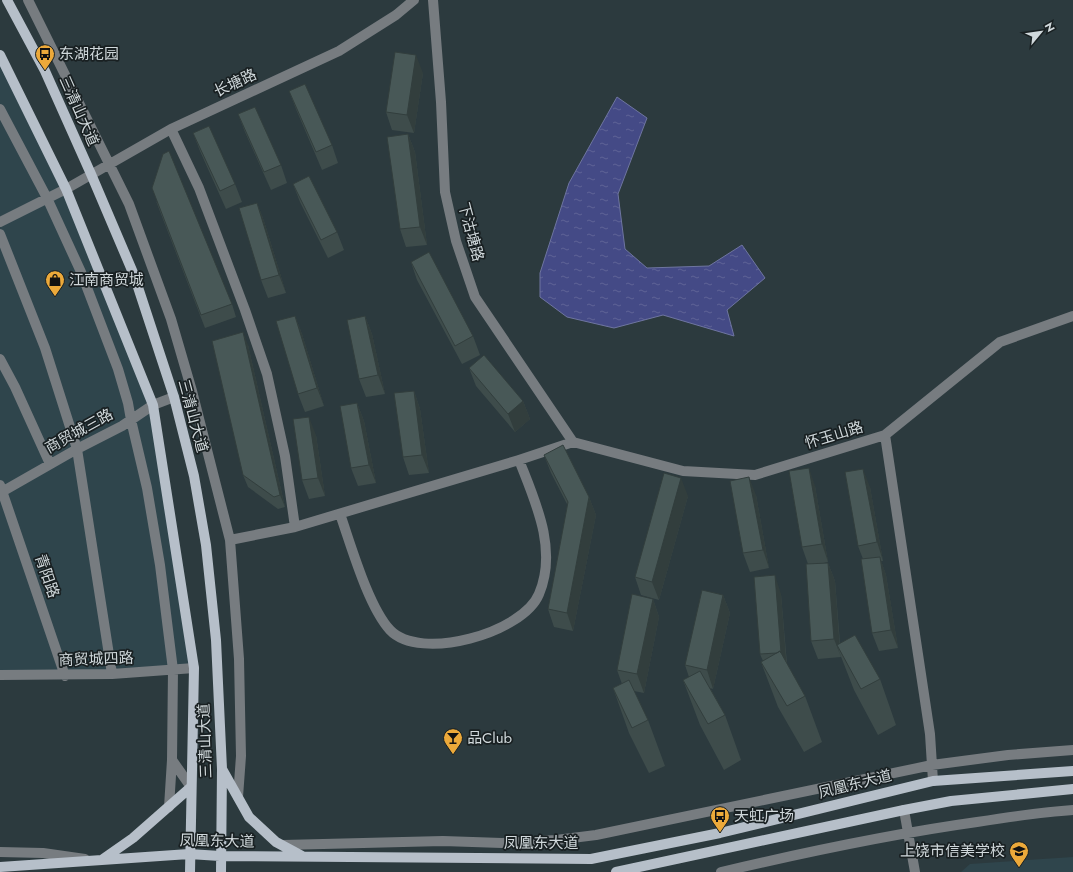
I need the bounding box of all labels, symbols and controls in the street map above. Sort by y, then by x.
north arrow [1021,12,1061,52]
text: N [1041,19,1059,35]
bus stop icon: 东湖花园 [34,43,56,71]
place label: 东湖花园 [59,43,119,65]
street label: 长塘路 [210,64,260,102]
street label: 三清山大道 [54,72,104,150]
street label: 下沽塘路 [453,200,489,264]
shop icon: 江南商贸城 [44,269,66,297]
place label: 江南商贸城 [69,269,144,291]
street label: 三清山大道 [173,377,213,455]
street label: 商贸城三路 [41,403,117,459]
street label: 怀玉山路 [802,416,866,454]
street label: 青阳路 [29,551,65,601]
street label: 商贸城四路 [58,647,134,671]
street label: 三清山大道 [193,703,217,779]
bar icon: 品Club [442,727,464,755]
place label: 品Club [467,727,513,749]
street label: 凤凰东大道 [816,764,894,804]
bus stop icon: 天虹广场 [709,805,731,833]
place label: 天虹广场 [734,805,794,827]
street label: 凤凰东大道 [179,829,255,853]
street label: 凤凰东大道 [503,832,579,854]
place label: 上饶市信美学校 [900,840,1005,862]
school or university icon: 上饶市信美学校 [1008,840,1030,868]

